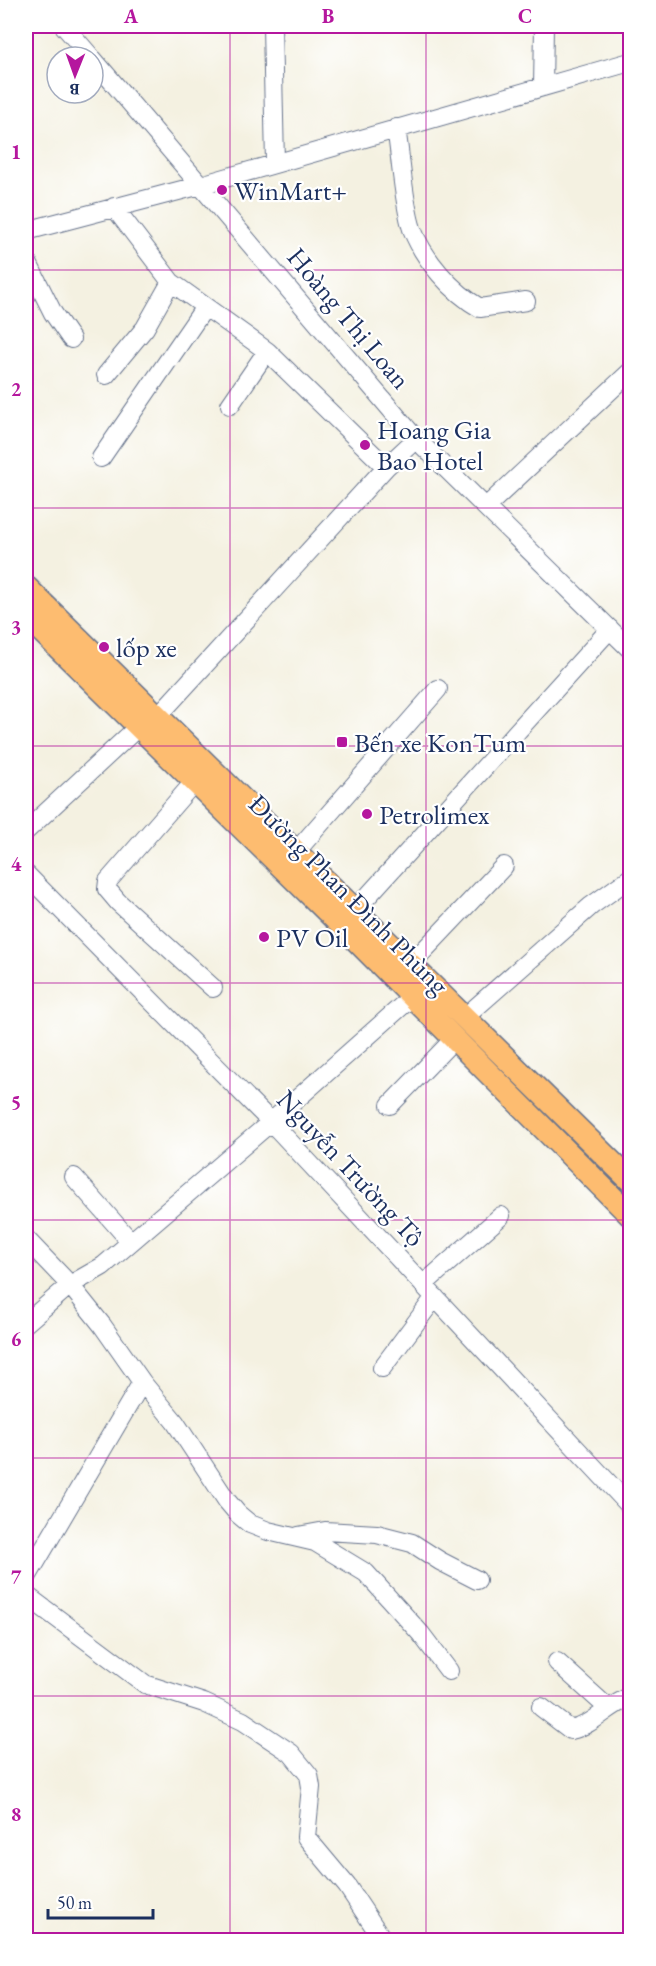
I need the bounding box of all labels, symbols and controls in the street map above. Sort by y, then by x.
text: A [123,3,139,29]
text: B [322,3,334,29]
text: C [518,3,532,29]
north arrow [45,45,105,105]
text: B [70,79,80,100]
text: 1 [11,139,21,165]
place label: WinMart+ [234,173,347,208]
marker: WinMart+ [215,183,229,197]
street label: Hoàng Thị Loan [280,240,418,396]
text: 2 [11,376,22,402]
place label: Hoang Gia Bao Hotel [377,412,491,478]
marker: Hoang Gia Bao Hotel [358,438,372,452]
text: 3 [11,614,21,640]
place label: lốp xe [116,630,177,665]
marker: lốp xe [97,640,111,654]
place label: Bến xe KonTum [354,725,526,760]
marker: Bến xe KonTum [335,735,349,749]
street label: Đường Phan Đình Phùng [241,786,457,1002]
place label: Petrolimex [379,797,490,832]
marker: Petrolimex [360,807,374,821]
text: 4 [11,851,22,877]
place label: PV Oil [276,920,348,955]
marker: PV Oil [257,930,271,944]
street label: Nguyễn Trường Tộ [269,1082,433,1254]
text: 5 [11,1089,21,1115]
text: 6 [11,1326,22,1352]
text: 7 [11,1564,22,1590]
text: 8 [11,1801,21,1827]
scale bar [48,1882,153,1920]
text: 50 m [57,1891,92,1914]

